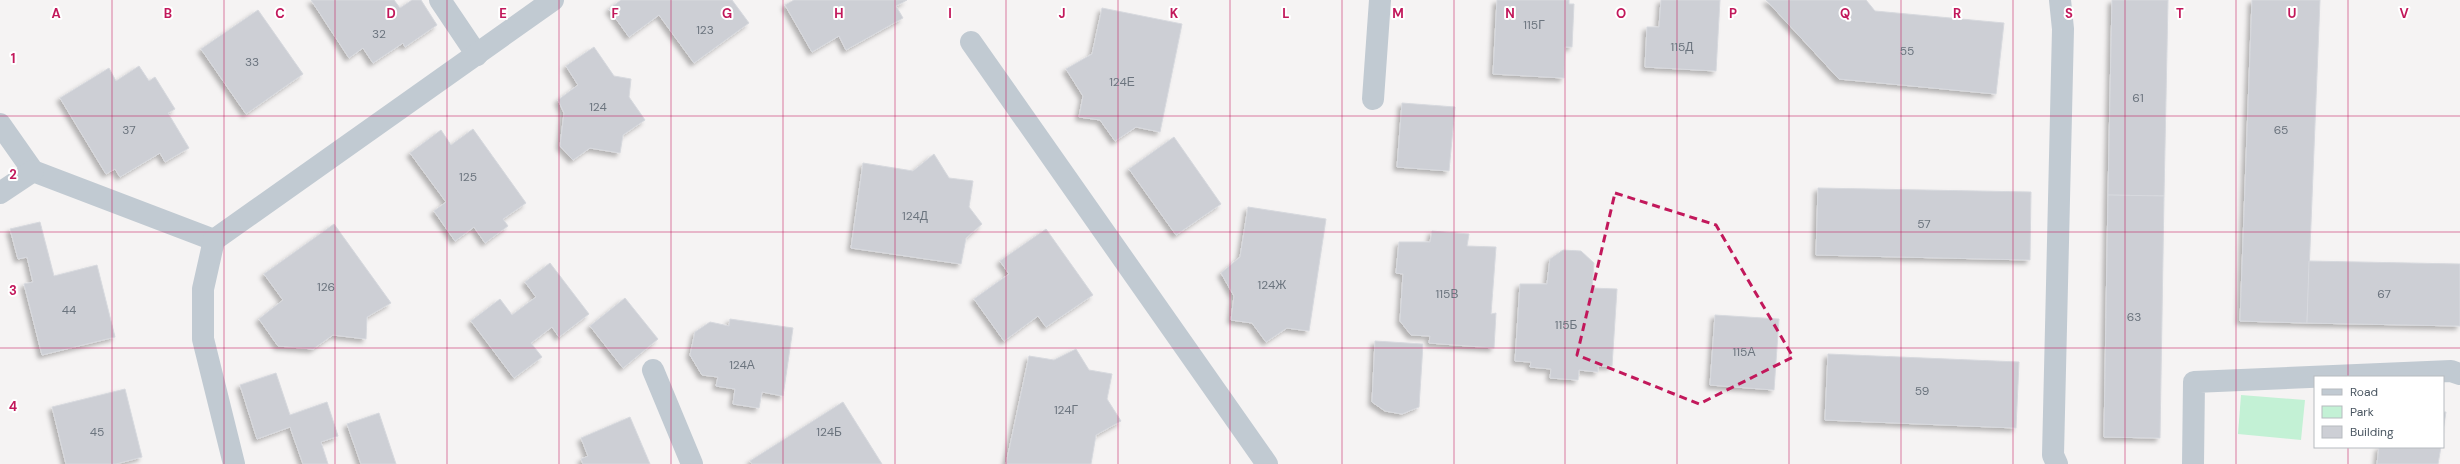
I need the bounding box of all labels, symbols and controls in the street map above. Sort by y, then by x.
text: A [51,5,61,22]
text: B [164,5,172,22]
text: C [275,5,285,22]
text: D [386,5,396,22]
text: E [499,5,507,22]
text: F [611,5,619,22]
text: G [722,5,732,22]
text: H [834,5,844,22]
text: I [948,5,952,22]
text: J [1058,5,1066,22]
text: K [1170,5,1179,22]
text: L [1282,5,1290,22]
text: M [1392,5,1404,22]
text: N [1505,5,1515,22]
text: O [1616,5,1626,22]
text: P [1729,5,1737,22]
text: Q [1840,5,1850,22]
text: R [1953,5,1961,22]
text: S [2065,5,2073,22]
text: T [2176,5,2184,22]
text: U [2288,5,2297,22]
text: V [2399,5,2409,22]
house number: 115Г [1523,17,1545,33]
house number: 123 [696,22,714,38]
house number: 32 [372,26,386,42]
house number: 115Д [1671,39,1693,55]
house number: 55 [1900,43,1914,59]
text: 1 [11,50,15,67]
house number: 33 [245,54,259,70]
house number: 124Е [1109,74,1135,90]
house number: 61 [2132,90,2144,106]
house number: 124 [589,99,607,115]
house number: 37 [122,122,136,138]
house number: 65 [2274,122,2288,138]
text: 2 [9,166,17,183]
house number: 125 [459,169,477,185]
house number: 124Д [902,208,928,224]
house number: 57 [1917,216,1931,232]
house number: 124Ж [1258,277,1286,293]
house number: 126 [317,279,335,295]
text: 3 [9,282,17,299]
house number: 115В [1436,286,1458,302]
house number: 67 [2377,286,2391,302]
house number: 44 [62,302,76,318]
house number: 63 [2127,309,2141,325]
house number: 115Б [1555,317,1577,333]
house number: 115А [1733,344,1755,360]
house number: 124А [729,357,755,373]
legend [2314,376,2444,448]
house number: 59 [1915,383,1929,399]
text: Road [2350,384,2378,400]
text: 4 [9,398,17,415]
house number: 124Г [1054,402,1079,418]
text: Park [2350,404,2374,420]
house number: 45 [90,424,104,440]
house number: 124Б [816,424,842,440]
text: Building [2350,424,2394,440]

